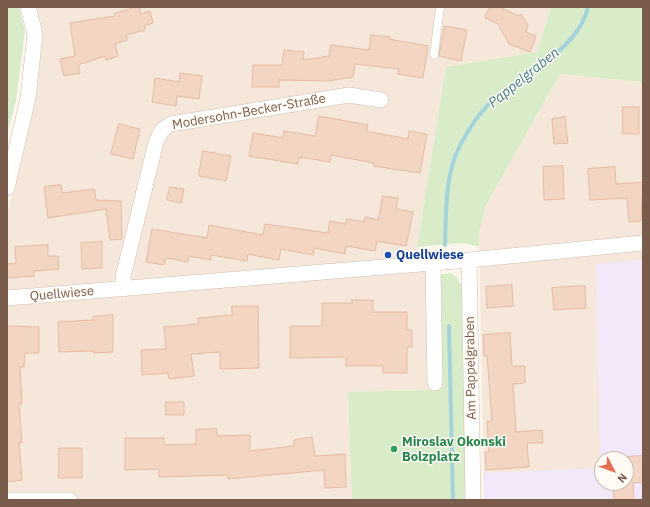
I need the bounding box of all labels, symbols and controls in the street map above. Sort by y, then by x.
water label: Pappelgraben [485,44,563,112]
street label: Modersohn-Becker-Straße [171,91,327,133]
place label: Quellwiese [396,247,464,263]
marker: Quellwiese [383,250,393,260]
street label: Quellwiese [29,283,95,305]
street label: Am Pappelgraben [462,316,480,420]
place label: Miroslav Okonski Bolzplatz [402,434,506,465]
marker: Miroslav Okonski Bolzplatz [389,444,399,454]
north arrow [594,451,634,491]
text: N [614,471,630,486]

